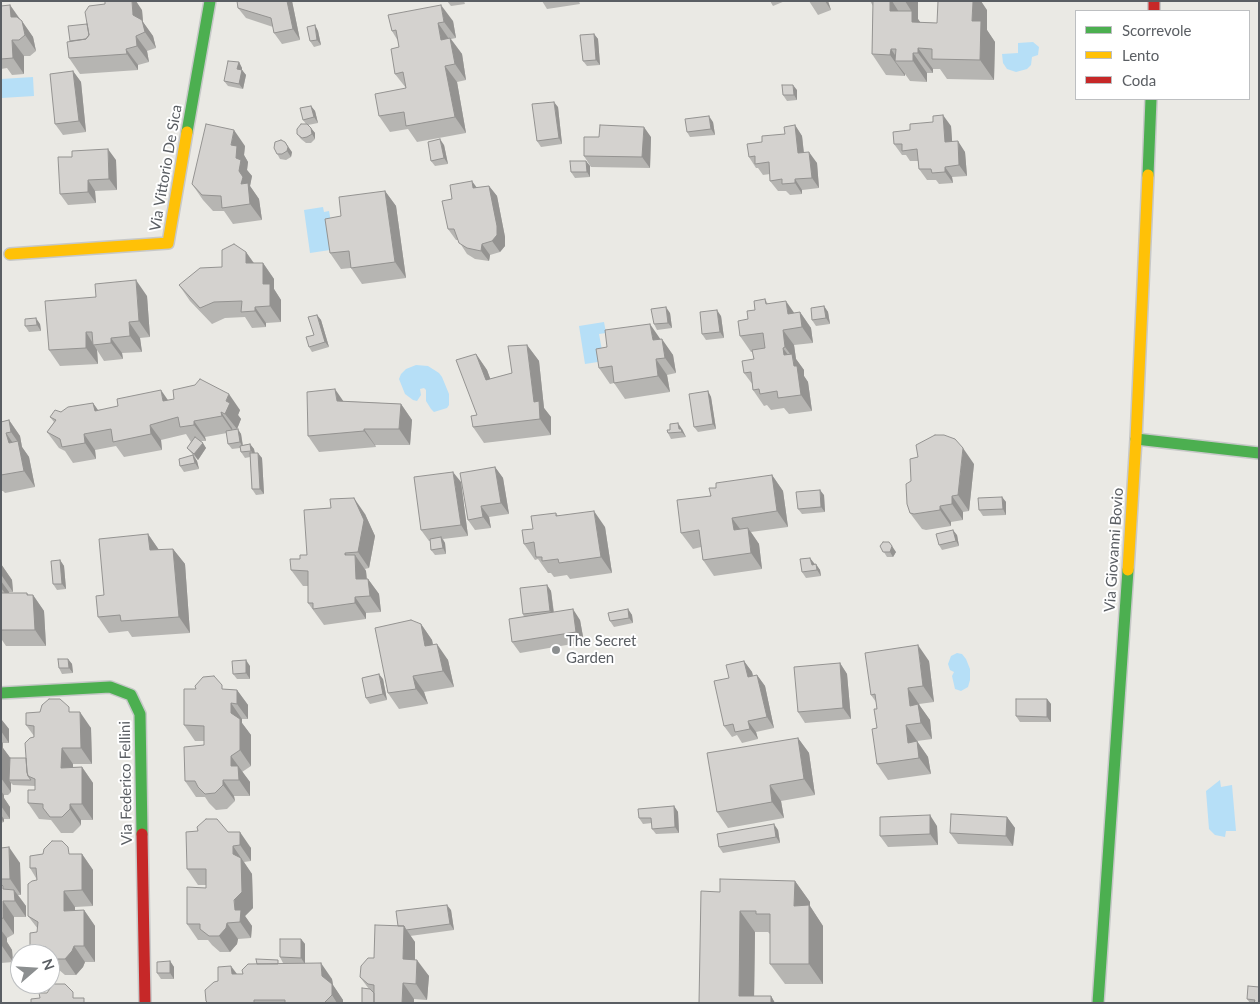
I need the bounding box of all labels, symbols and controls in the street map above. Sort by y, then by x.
legend [1075,10,1250,100]
text: Scorrevole [1122,21,1192,39]
text: Lento [1122,46,1159,64]
text: Coda [1122,71,1156,89]
street label: Via Vittorio De Sica [146,103,186,233]
street label: Via Giovanni Bovio [1101,487,1127,613]
place label: The Secret Garden [566,632,636,667]
marker: The Secret Garden [550,644,562,656]
street label: Via Federico Fellini [116,721,136,845]
north arrow [10,944,60,994]
text: N [39,956,59,972]

